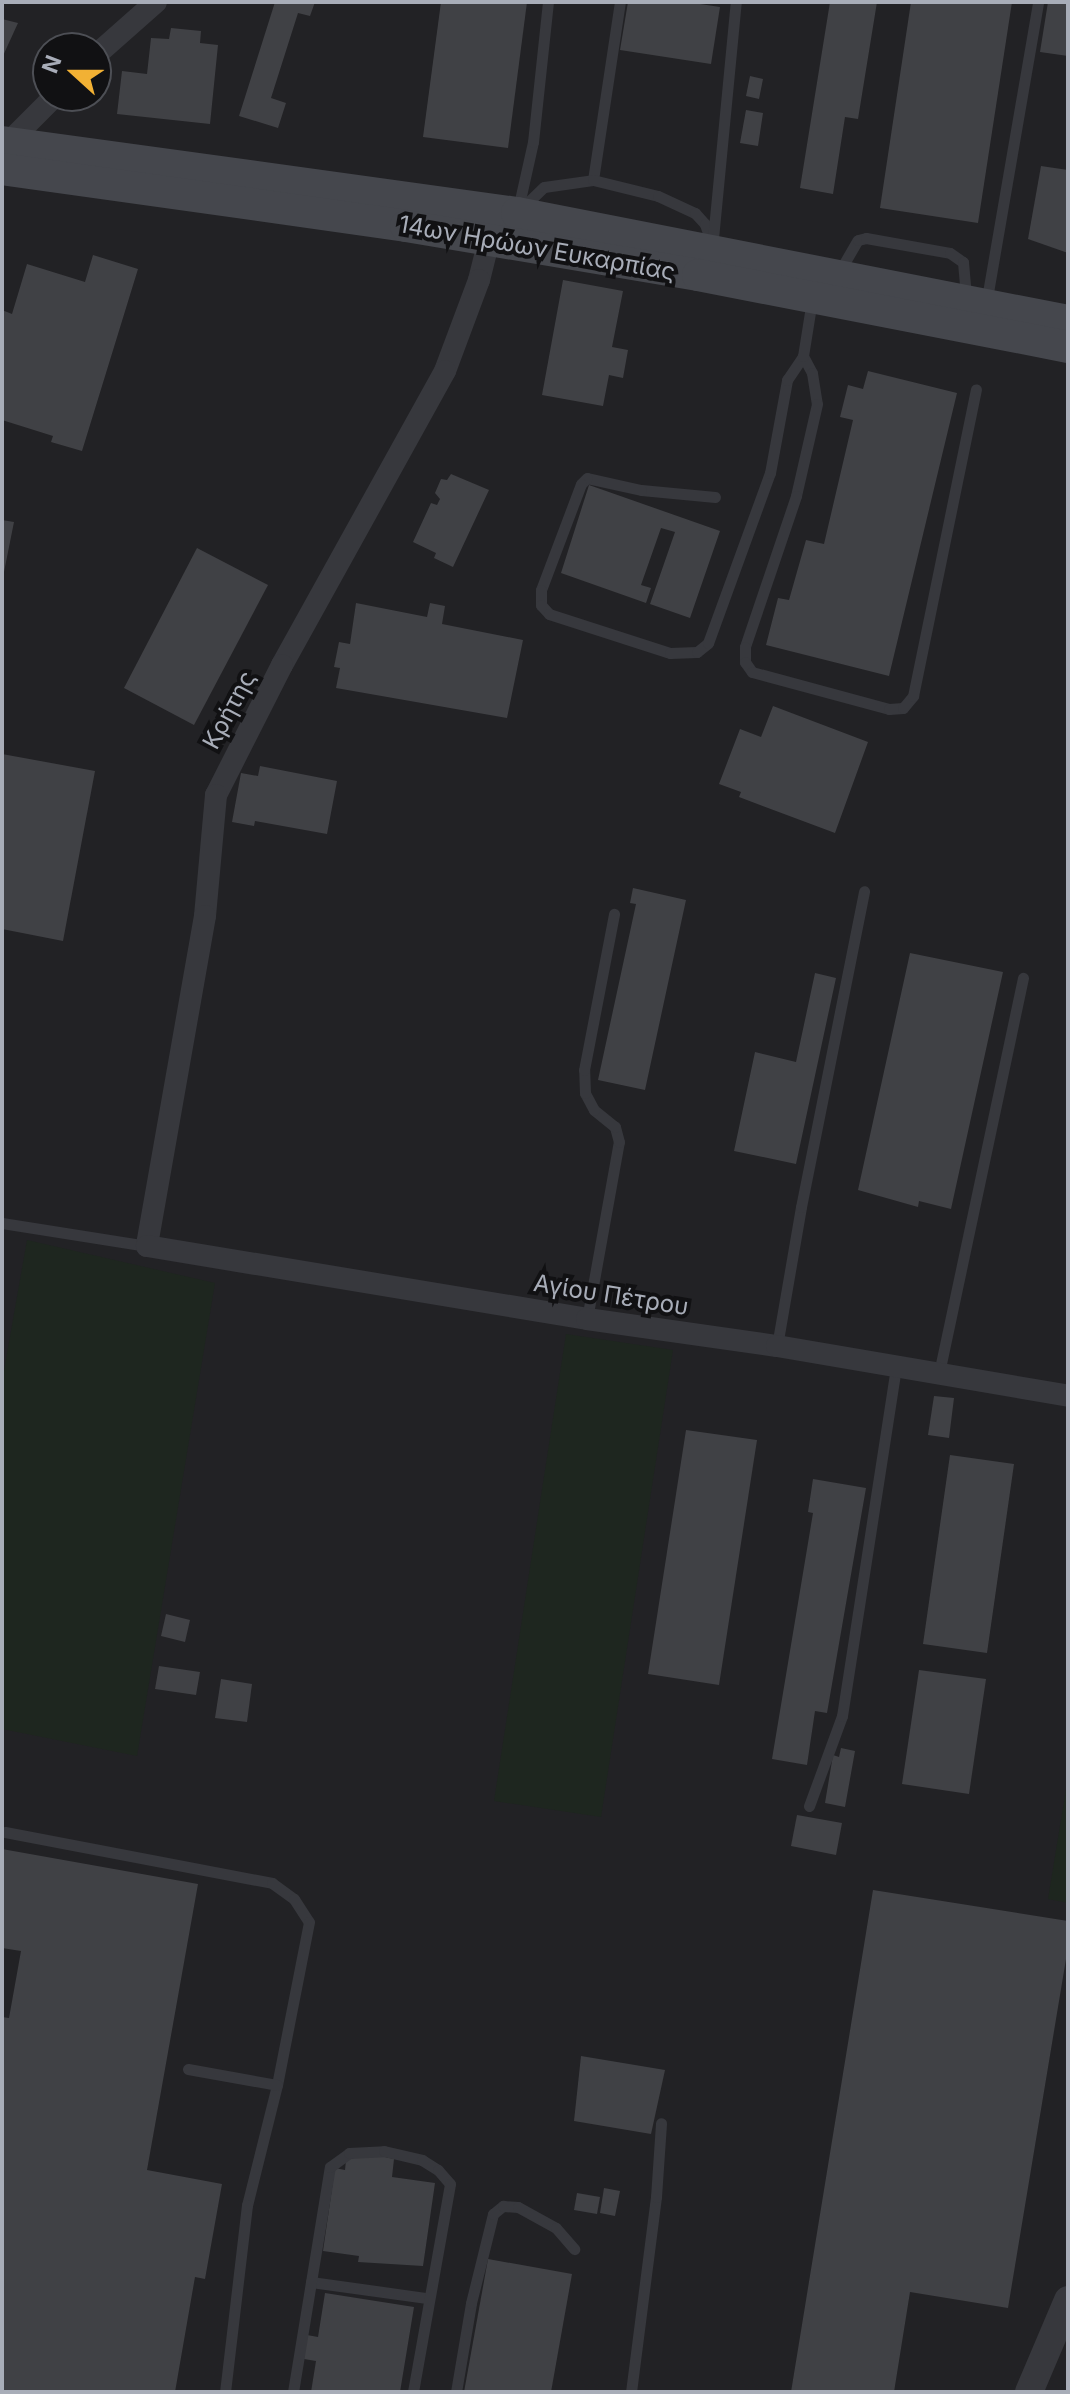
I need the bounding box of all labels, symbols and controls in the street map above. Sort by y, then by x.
north arrow [32,32,112,112]
text: N [36,52,67,77]
street label: 14ων Ηρώων Ευκαρπίας [397,210,677,286]
street label: Κρήτης [196,666,262,754]
street label: Αγίου Πέτρου [532,1269,690,1321]

